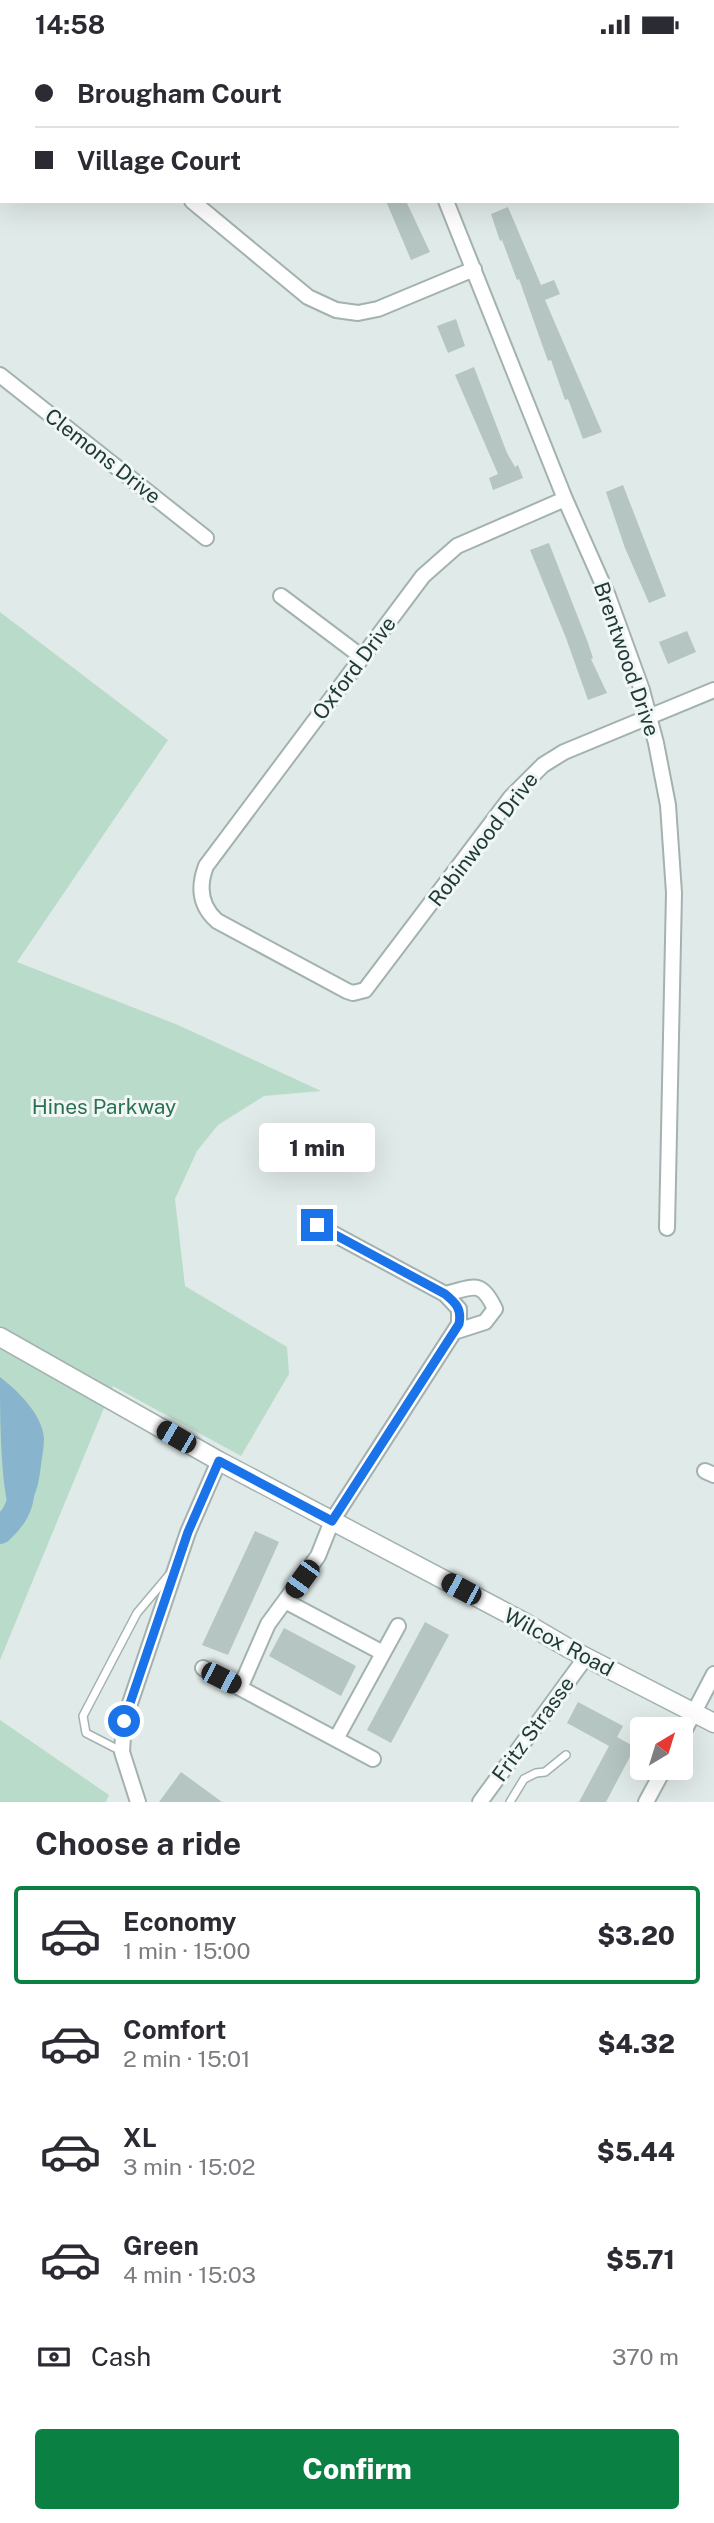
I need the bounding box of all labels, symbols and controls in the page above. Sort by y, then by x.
text: 14:58 [35,9,105,40]
text: Brougham Court [77,78,282,109]
text: Village Court [77,145,241,176]
street label: Clemons Drive [40,403,166,509]
street label: Brentwood Drive [589,579,665,739]
street label: Oxford Drive [307,611,401,725]
street label: Robinwood Drive [423,767,543,911]
park label: Hines Parkway [32,1094,176,1119]
callout: 1 min [259,1123,375,1173]
text: 1 min [289,1134,345,1161]
route end [301,1209,333,1241]
car [153,1417,200,1457]
car [282,1556,323,1602]
car [438,1570,485,1608]
street label: Wilcox Road [500,1603,618,1681]
car [198,1659,245,1697]
street label: Fritz Strasse [487,1672,579,1786]
route start [108,1705,140,1737]
north arrow [630,1717,693,1780]
map controls [630,1717,693,1780]
text: Choose a ride [35,1825,241,1862]
icon: car [39,1904,102,1967]
text: Economy [123,1906,236,1937]
text: $3.20 [597,1920,675,1951]
text: 1 min · 15:00 [123,1937,251,1964]
icon: car [39,2012,102,2075]
text: Comfort [123,2014,226,2045]
text: $4.32 [597,2028,675,2059]
text: 2 min · 15:01 [123,2045,250,2072]
icon: car [39,2120,102,2183]
text: XL [123,2122,157,2153]
text: $5.44 [597,2136,675,2167]
text: 3 min · 15:02 [123,2153,255,2180]
icon: car [39,2228,102,2291]
text: Green [123,2230,199,2261]
text: $5.71 [606,2244,675,2275]
text: 4 min · 15:03 [123,2261,256,2288]
icon: cash [35,2338,73,2376]
text: Cash [91,2341,151,2372]
text: 370 m [612,2343,679,2370]
button: Confirm [35,2429,679,2509]

